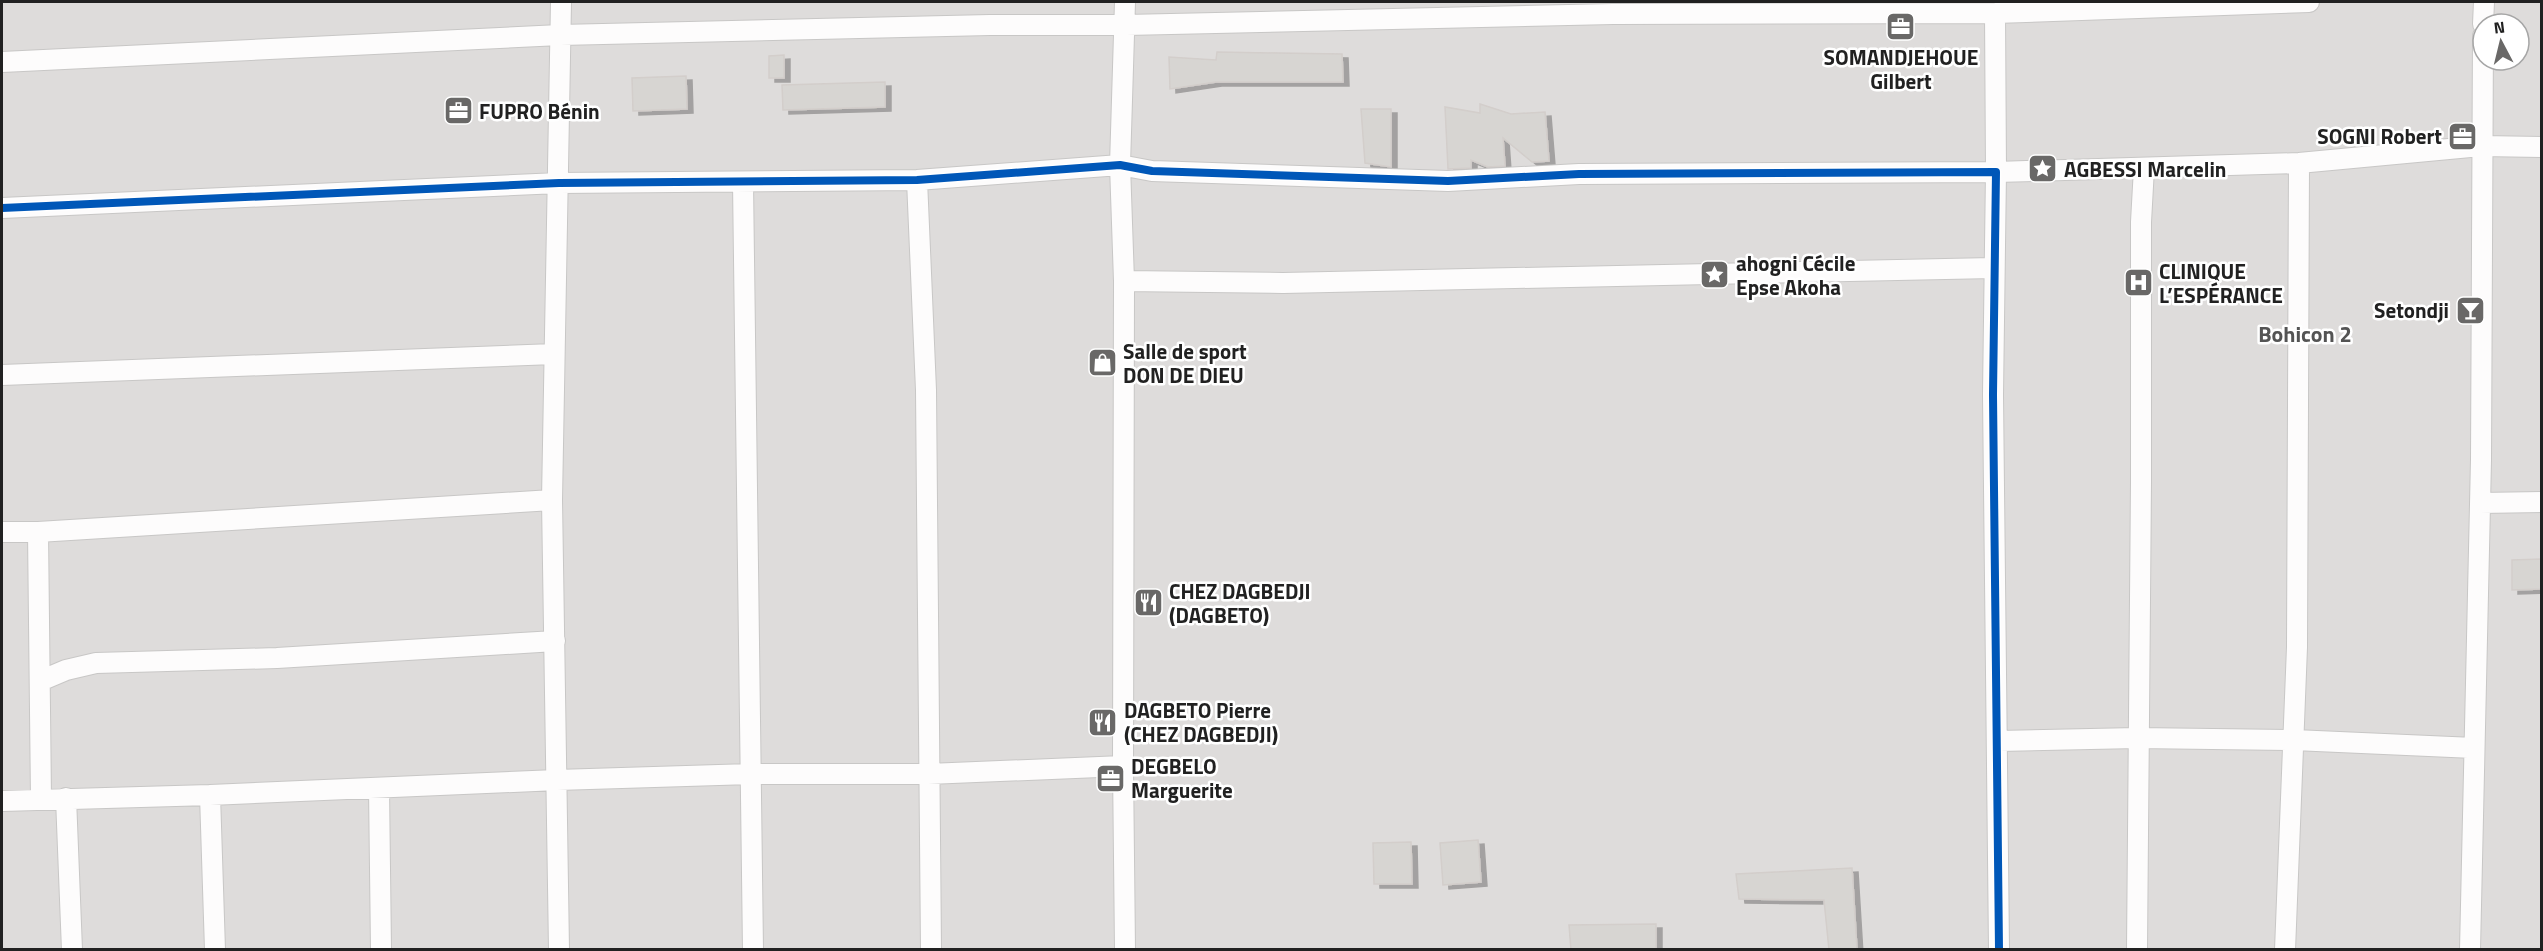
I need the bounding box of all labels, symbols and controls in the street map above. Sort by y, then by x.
office icon: SOMANDJEHOUE Gilbert [1885,10,1917,42]
north arrow [2471,12,2531,72]
text: N [2492,15,2506,40]
place label: SOMANDJEHOUE Gilbert [1824,41,1978,97]
office icon: FUPRO Bénin [442,95,474,127]
place label: FUPRO Bénin [479,95,600,127]
place label: SOGNI Robert [2317,120,2442,152]
office icon: SOGNI Robert [2447,120,2479,152]
place icon: AGBESSI Marcelin [2027,153,2059,185]
place label: AGBESSI Marcelin [2064,153,2226,185]
place label: ahogni Cécile Epse Akoha [1736,247,1856,303]
place label: CLINIQUE L’ESPÉRANCE [2159,255,2283,311]
place icon: ahogni Cécile Epse Akoha [1699,259,1731,291]
hospital icon: CLINIQUE L’ESPÉRANCE [2122,267,2154,299]
place label: Setondji [2374,294,2449,326]
bar icon: Setondji [2454,294,2486,326]
district label: Bohicon 2 [2258,317,2352,351]
place label: Salle de sport DON DE DIEU [1123,335,1247,391]
shop icon: Salle de sport DON DE DIEU [1086,347,1118,379]
place label: CHEZ DAGBEDJI (DAGBETO) [1169,575,1311,631]
restaurant icon: CHEZ DAGBEDJI (DAGBETO) [1132,587,1164,619]
place label: DAGBETO Pierre (CHEZ DAGBEDJI) [1124,694,1278,750]
restaurant icon: DAGBETO Pierre (CHEZ DAGBEDJI) [1087,706,1119,738]
place label: DEGBELO Marguerite [1131,750,1233,806]
office icon: DEGBELO Marguerite [1094,762,1126,794]

